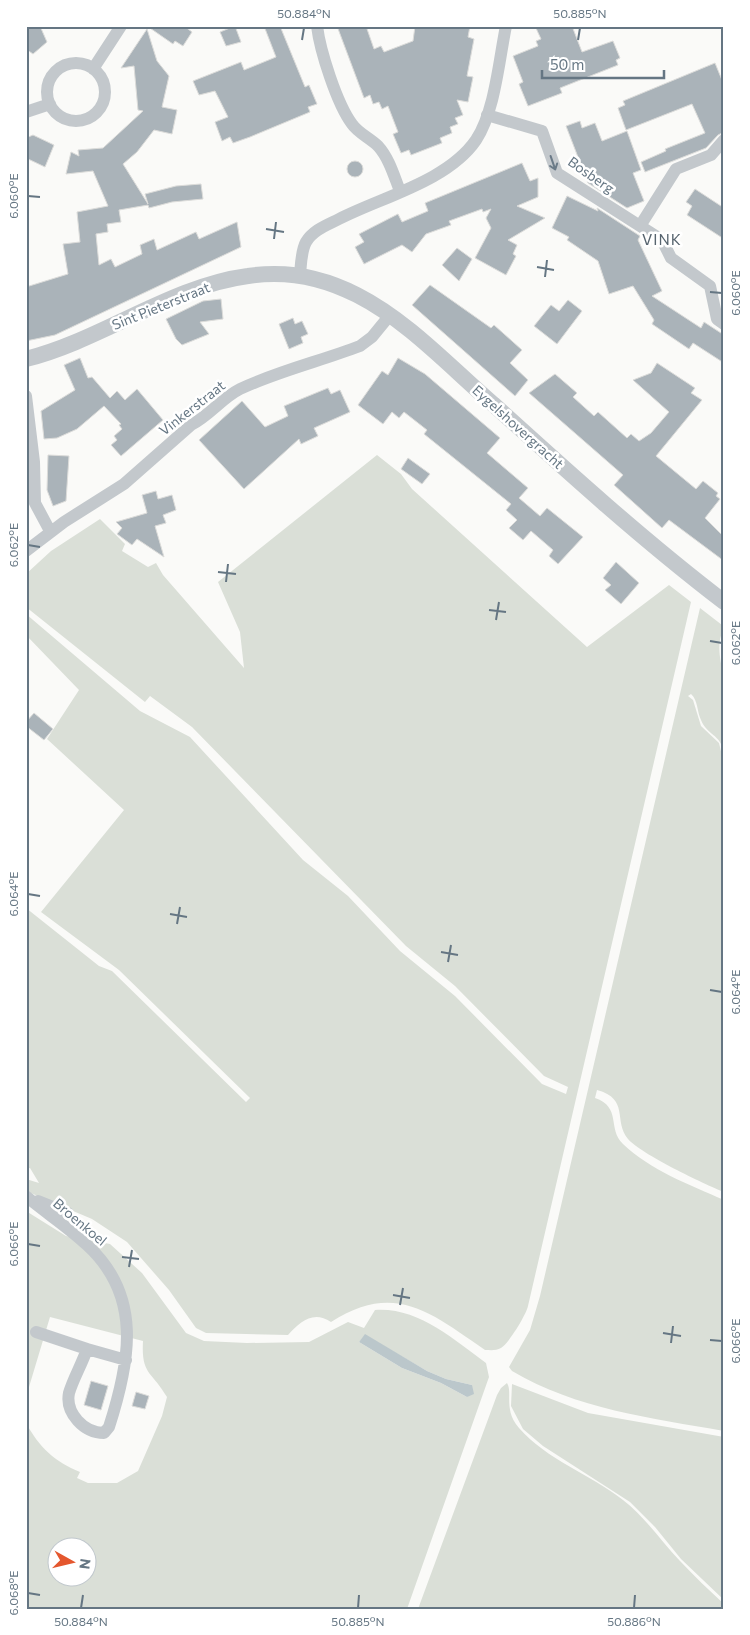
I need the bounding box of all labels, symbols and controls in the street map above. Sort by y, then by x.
text: 50.884°N [277,6,331,20]
text: 50.885°N [553,6,607,20]
scale bar [542,48,665,80]
text: 50 m [550,55,584,73]
street label: Bosberg [565,153,618,197]
one-way arrow [549,155,558,171]
text: 6.060°E [6,173,20,219]
district label: VINK [642,230,682,248]
text: 6.060°E [728,270,742,316]
street label: Sint Pieterstraat [109,278,213,333]
street label: Vinkerstraat [155,376,228,439]
street label: Eygelshovergracht [469,381,568,472]
text: 6.062°E [6,523,20,567]
text: 6.062°E [728,621,742,665]
text: 6.064°E [6,872,20,916]
text: 6.064°E [728,970,742,1014]
street label: Broenkoel [50,1194,111,1249]
text: 6.066°E [6,1222,20,1266]
text: 6.066°E [728,1319,742,1363]
north arrow [48,1538,98,1588]
text: N [76,1557,95,1570]
text: 6.068°E [6,1571,20,1615]
text: 50.884°N [54,1614,108,1628]
text: 50.885°N [331,1614,385,1628]
text: 50.886°N [607,1614,661,1628]

